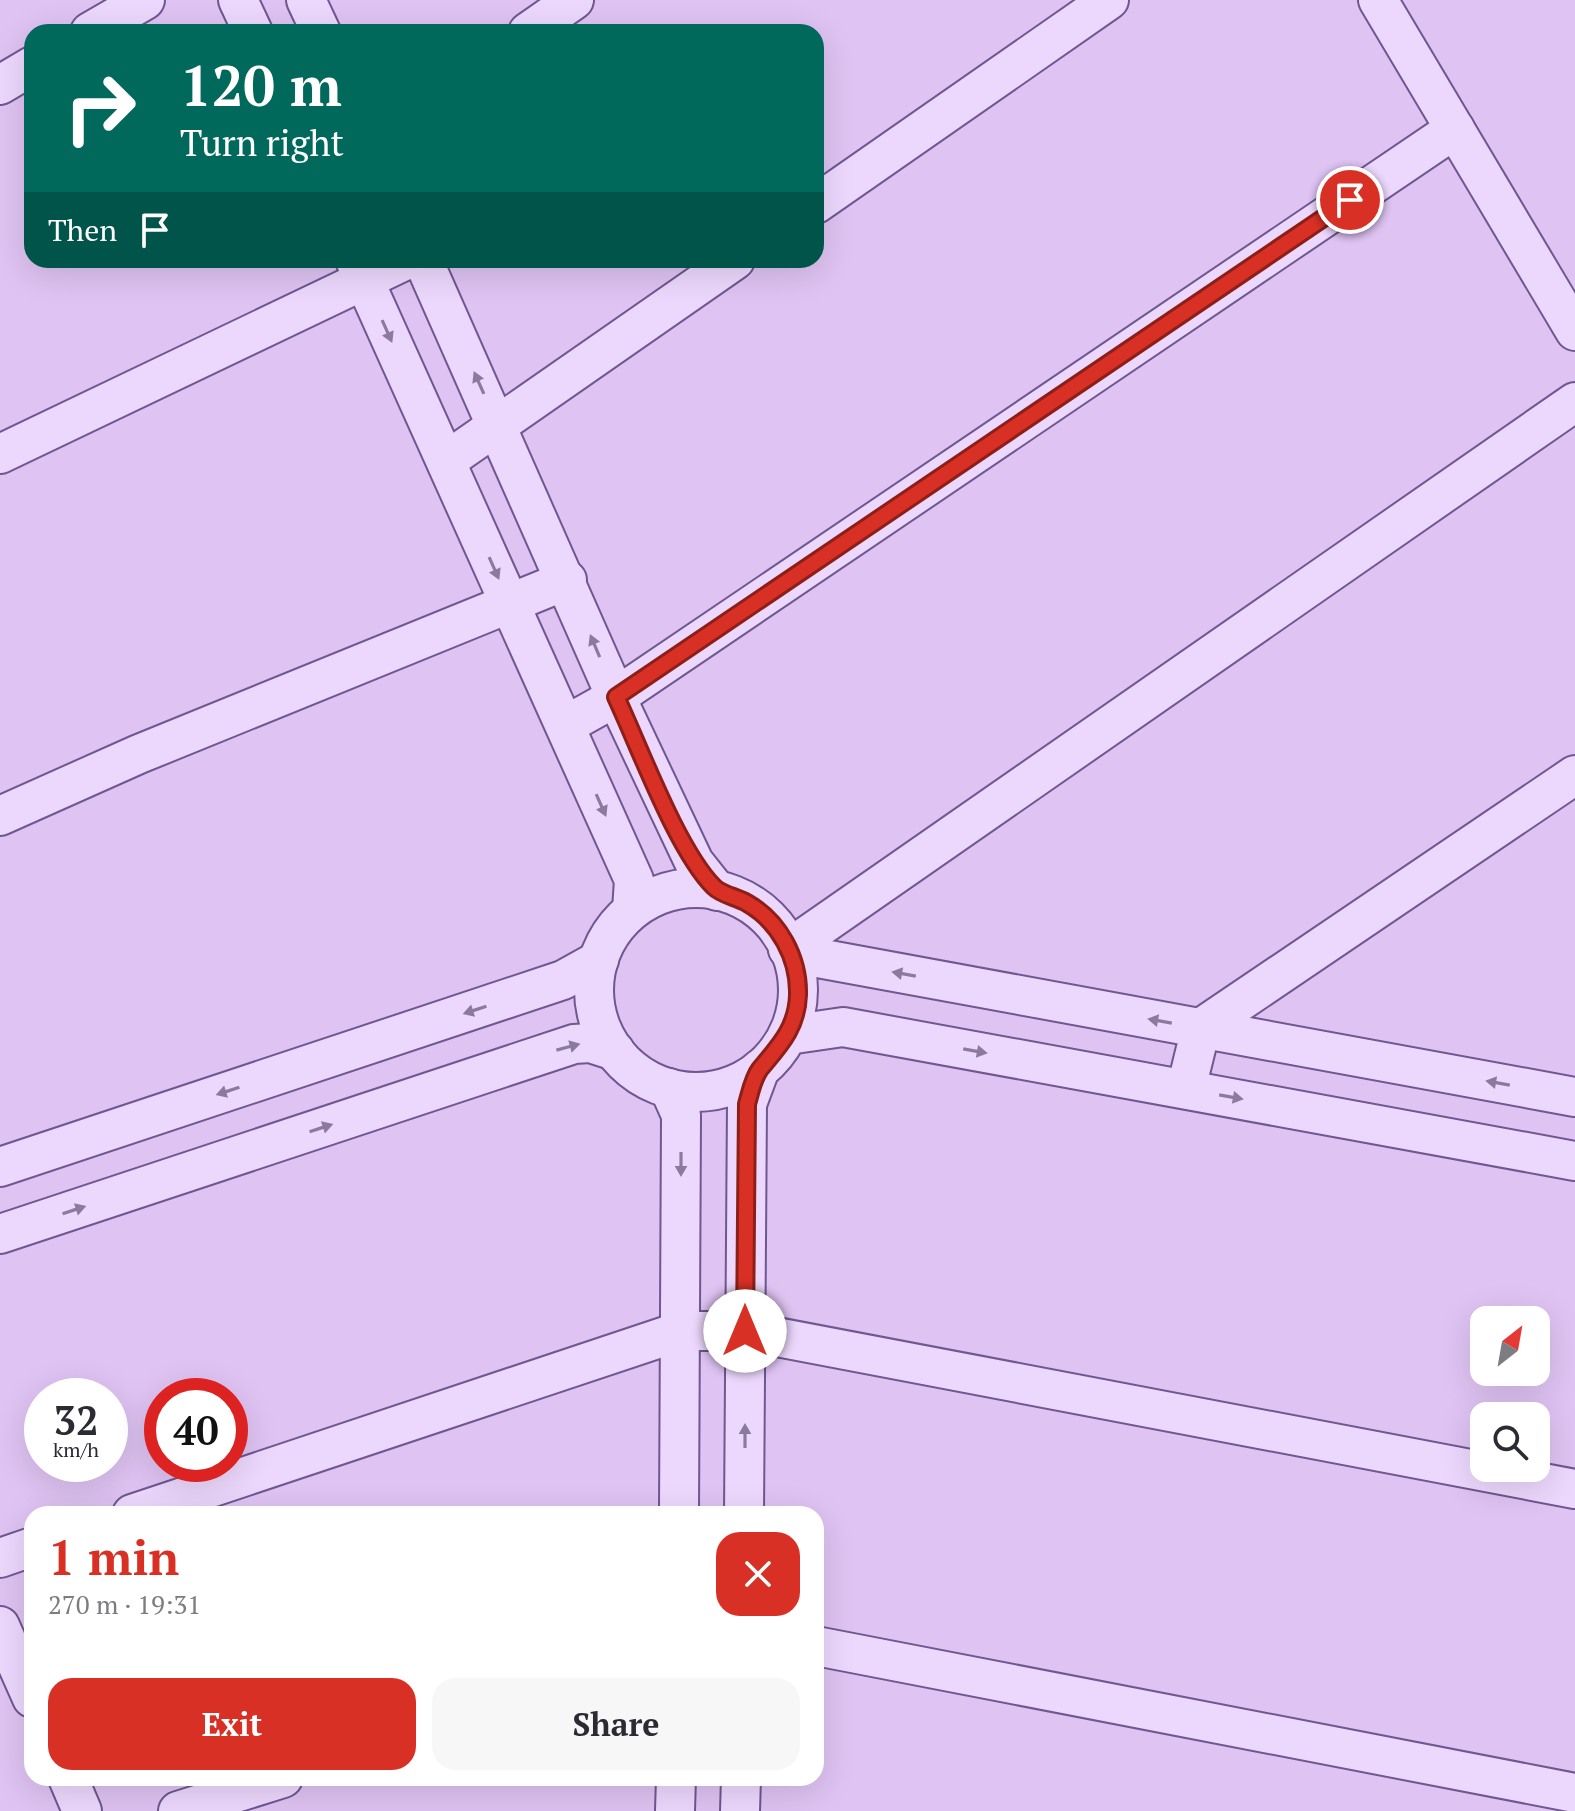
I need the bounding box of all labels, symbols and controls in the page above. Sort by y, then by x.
text: 120 m [180,48,342,122]
icon: right [48,56,152,160]
text: Turn right [180,119,344,166]
pin [1316,166,1384,234]
icon: arrive [1328,178,1372,222]
icon: arrive [133,208,177,252]
text: Then [48,210,117,250]
one-way arrow [381,319,394,343]
one-way arrow [472,371,486,394]
one-way arrow [487,556,501,580]
one-way arrow [588,634,601,658]
one-way arrow [595,793,608,817]
one-way arrow [891,968,916,980]
one-way arrow [463,1004,487,1016]
one-way arrow [1147,1014,1172,1026]
one-way arrow [555,1040,580,1053]
one-way arrow [963,1045,988,1057]
one-way arrow [1486,1076,1511,1088]
one-way arrow [216,1086,240,1098]
one-way arrow [1218,1092,1243,1104]
one-way arrow [309,1121,333,1134]
one-way arrow [675,1152,687,1177]
one-way arrow [62,1203,86,1215]
position arrow [703,1289,787,1373]
north arrow [1470,1306,1550,1386]
map controls [1470,1306,1550,1482]
speed limit sign: 40 [144,1378,248,1482]
text: 32 [53,1393,99,1446]
button: search [1470,1402,1550,1482]
one-way arrow [738,1423,751,1448]
text: km/h [53,1436,99,1463]
text: 1 min [48,1525,179,1589]
button: close [716,1532,800,1616]
text: 270 m · 19:31 [48,1587,201,1621]
button: Exit [48,1678,416,1770]
button: Share [432,1678,800,1770]

